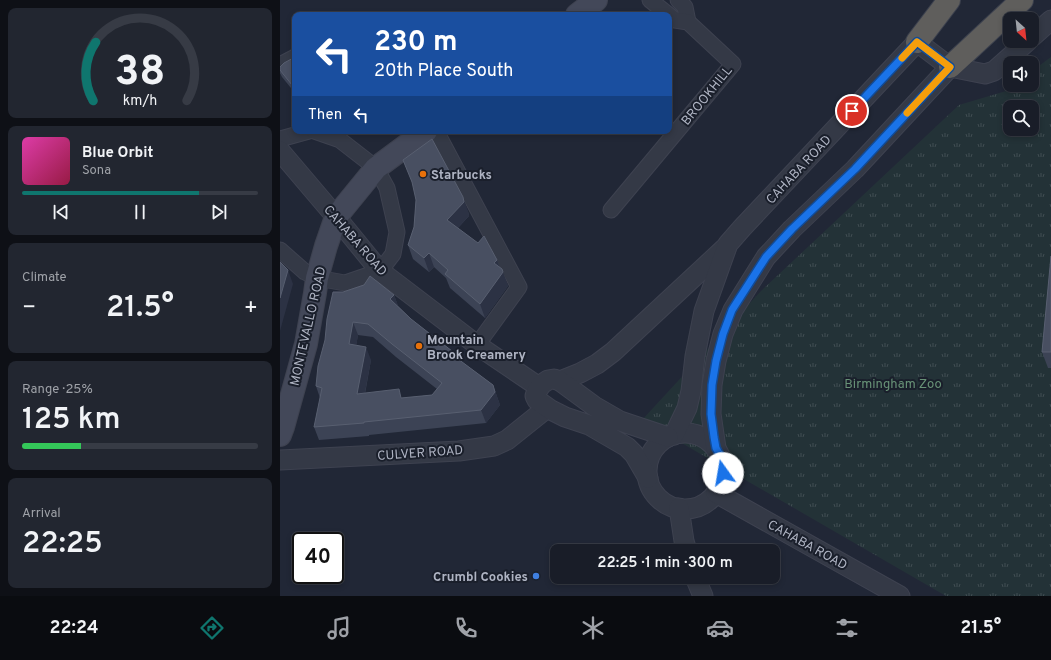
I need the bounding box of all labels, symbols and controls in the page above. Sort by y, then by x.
north arrow [1003,12,1039,48]
map controls [1003,12,1039,136]
text: 230 m [374,25,457,61]
icon: left [308,28,360,80]
text: 38 [114,47,166,100]
button: sound [1003,56,1039,92]
text: 20th Place South [374,60,513,83]
street label: BROOKHILL [679,63,736,129]
text: km/h [123,91,157,109]
pin [835,94,869,128]
icon: arrive [841,100,863,122]
button: search [1003,100,1039,136]
icon: left [350,104,372,126]
text: Then [308,106,342,125]
street label: CAHABA ROAD [763,133,836,208]
text: Blue Orbit [82,144,153,163]
text: Sona [82,163,111,179]
place label: Starbucks [431,168,492,184]
marker: Starbucks [418,169,428,179]
icon: previous [50,201,72,223]
icon: pause [129,201,151,223]
icon: next [208,201,230,223]
street label: CAHABA ROAD [319,203,390,280]
street label: MONTEVALLO ROAD [287,265,330,388]
text: Climate [22,270,67,286]
text: 21.5° [106,290,174,327]
text: − [22,295,36,322]
text: + [244,295,258,322]
place label: Mountain Brook Creamery [427,333,527,364]
marker: Mountain Brook Creamery [414,341,424,351]
park label: Birmingham Zoo [844,377,942,393]
text: Range · 25% [22,382,93,398]
text: 125 km [22,402,120,439]
street label: CULVER ROAD [377,443,464,465]
position arrow [702,452,744,494]
text: Arrival [22,506,61,522]
street label: CAHABA ROAD [764,517,850,574]
text: 22:25 [22,526,103,563]
speed limit sign: 40 [292,532,344,584]
text: 22:25 · 1 min · 300 m [597,554,733,573]
place label: Crumbl Cookies [433,570,528,586]
marker: Crumbl Cookies [531,571,541,581]
icon: directions [198,614,226,642]
icon: music [325,614,353,642]
icon: phone [452,614,480,642]
icon: climate [579,614,607,642]
icon: car [706,614,734,642]
icon: filters [833,614,861,642]
text: 22:24 [50,617,99,640]
text: 21.5° [960,617,1001,640]

